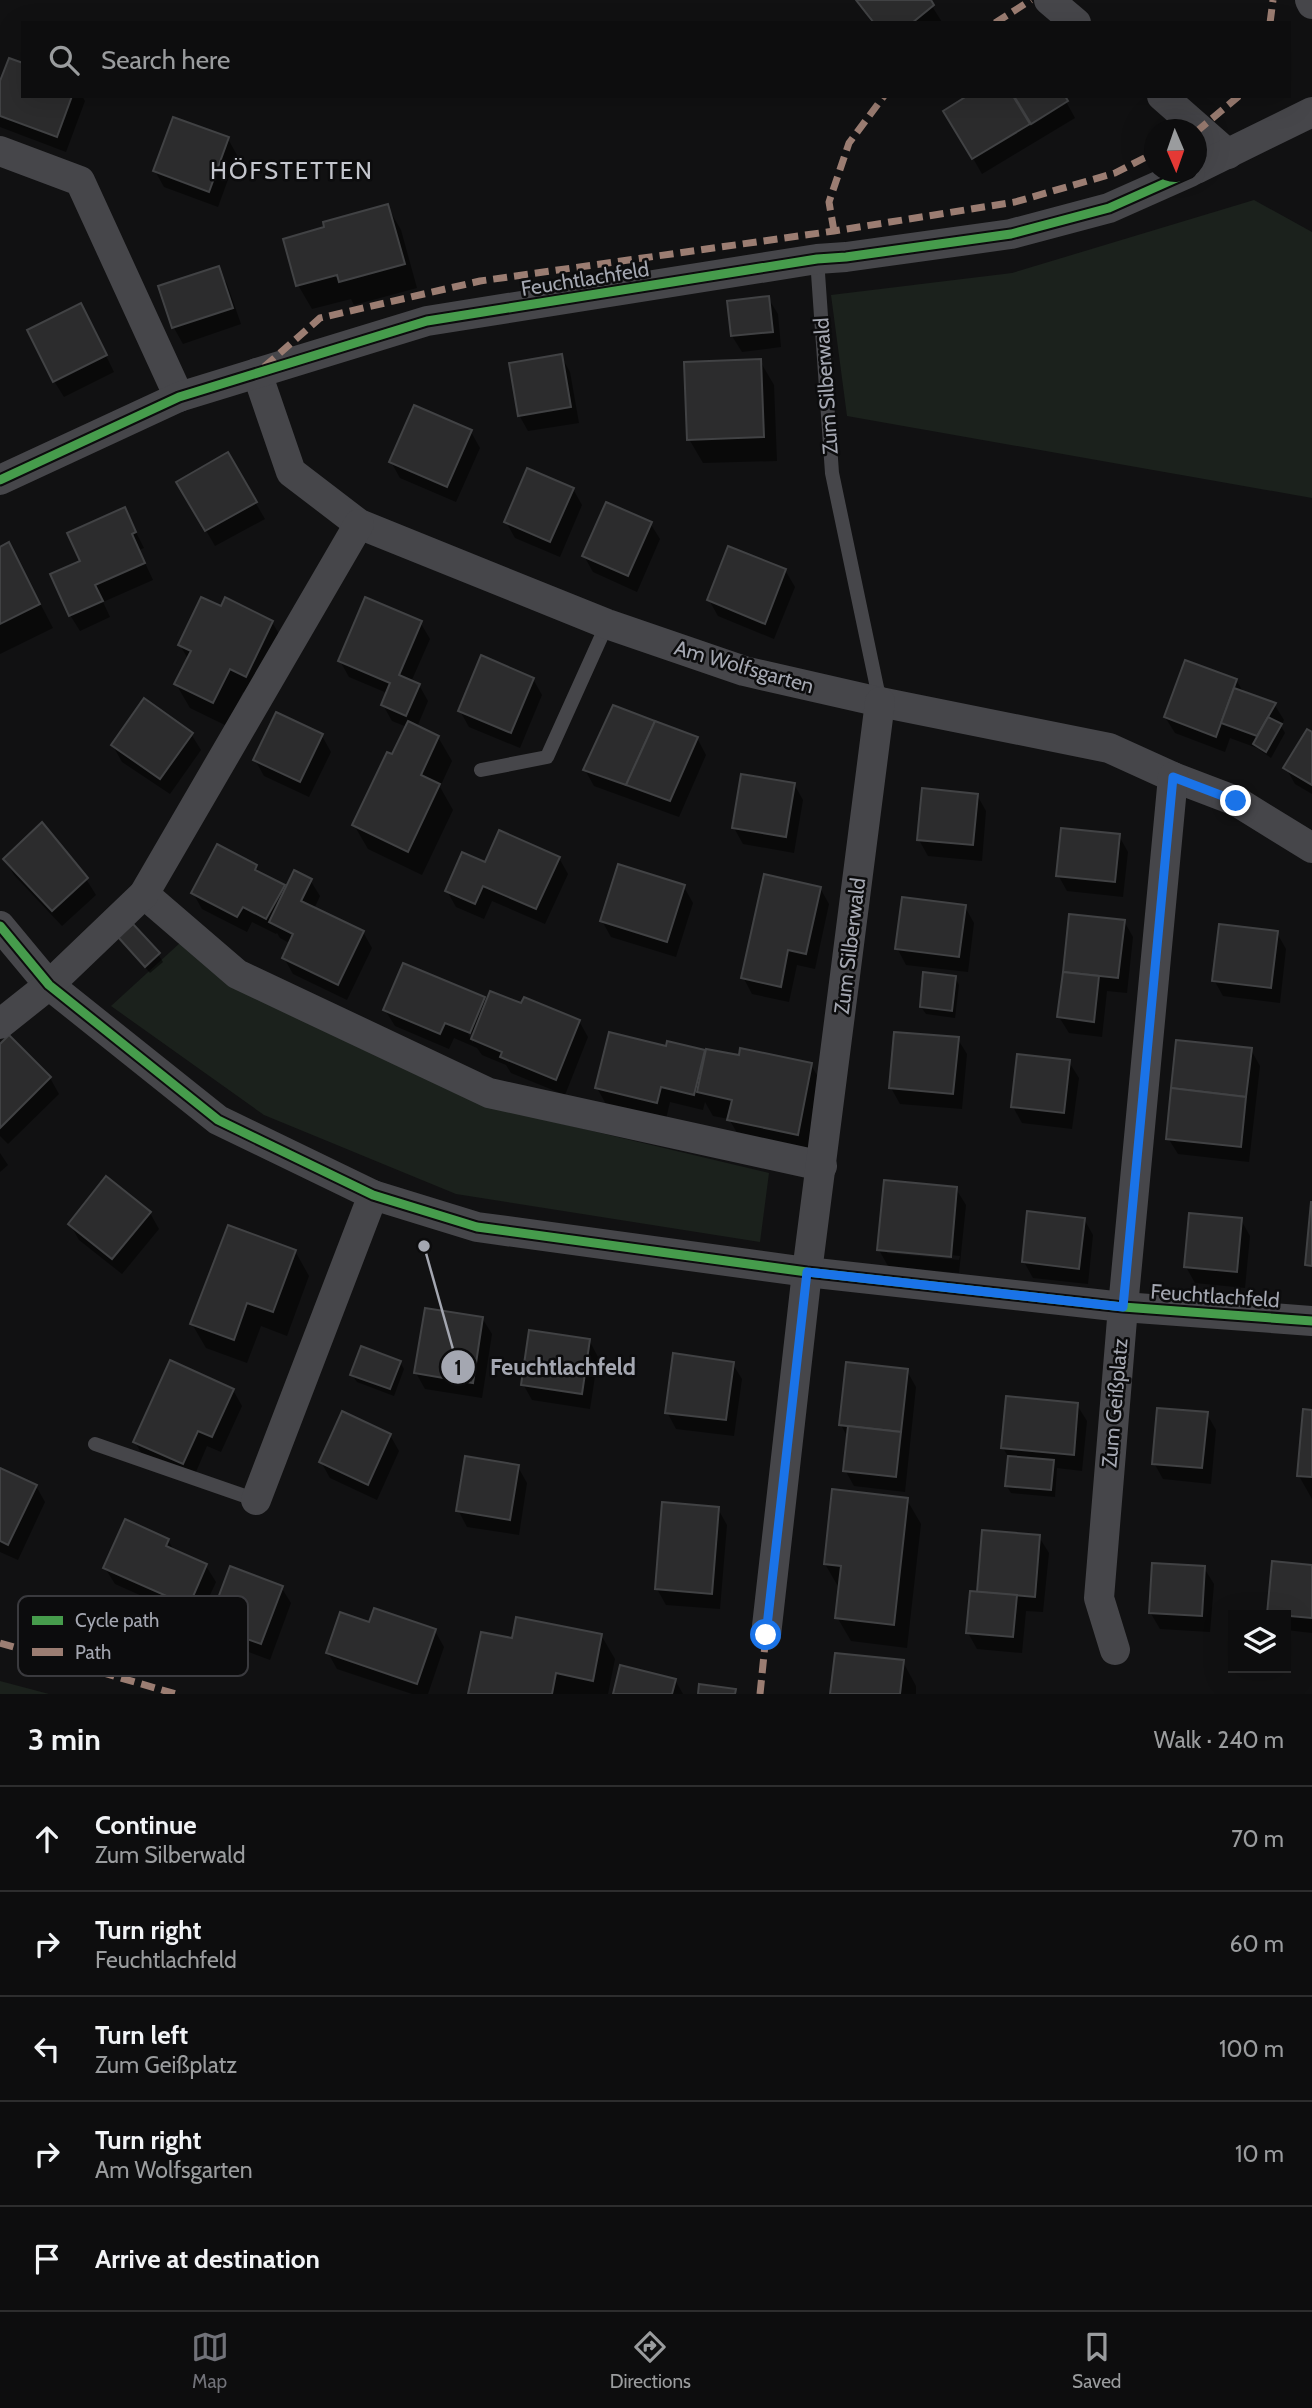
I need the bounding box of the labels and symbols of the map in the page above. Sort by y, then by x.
north arrow [1144,119,1207,182]
district label: HÖFSTETTEN [210,156,374,185]
street label: Feuchtlachfeld [519,256,651,301]
street label: Zum Silberwald [808,317,843,455]
street label: Am Wolfsgarten [672,635,817,698]
route end [1220,785,1251,816]
street label: Zum Silberwald [829,876,870,1016]
street label: Feuchtlachfeld [1150,1279,1280,1312]
street label: Zum Geißplatz [1096,1337,1133,1469]
callout: Feuchtlachfeld [441,1345,649,1389]
text: Feuchtlachfeld [490,1353,636,1381]
text: 1 [454,1355,462,1380]
legend [18,1596,248,1676]
text: Cycle path [75,1609,159,1632]
route start [750,1619,781,1650]
text: Path [75,1641,111,1664]

